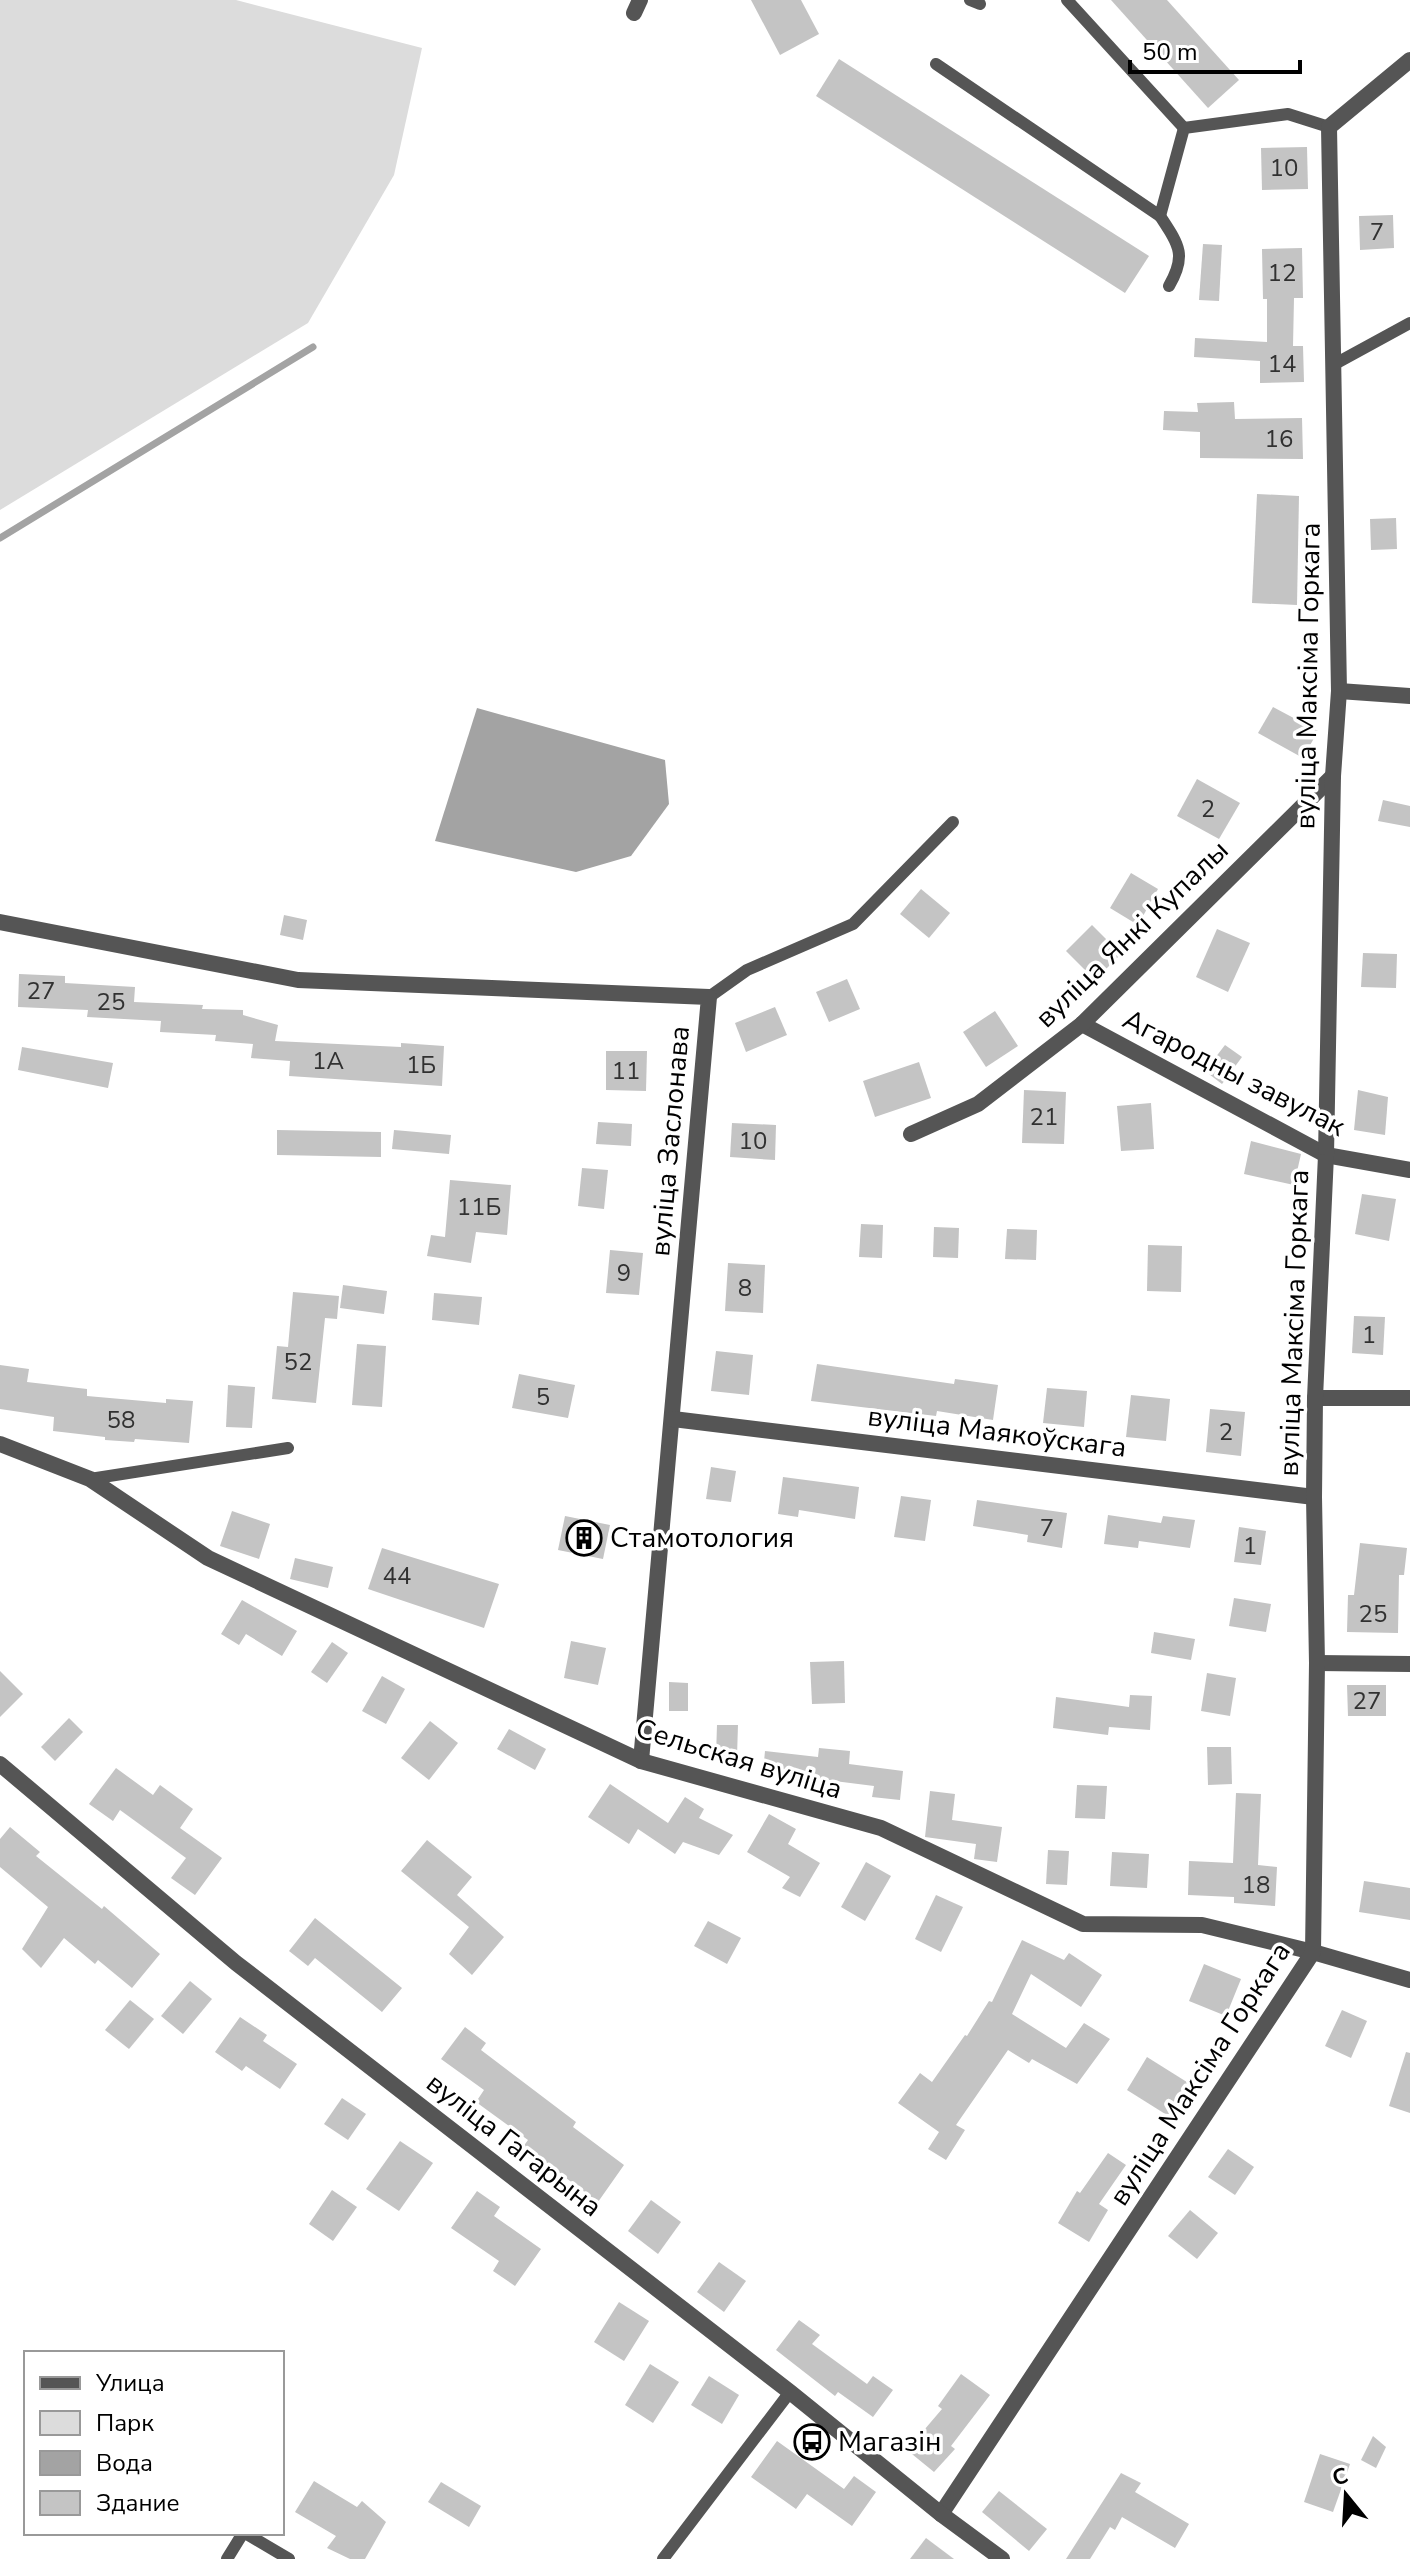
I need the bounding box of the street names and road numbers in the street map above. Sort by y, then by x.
street label: вуліца Максіма Горкага [1286,522,1330,830]
street label: вуліца Янкі Купалы [1027,832,1237,1036]
street label: Агародны завулак [1116,1000,1352,1146]
street label: вуліца Заслонава [641,1024,699,1258]
street label: вуліца Максіма Горкага [1270,1169,1318,1477]
street label: вуліца Маякоўскага [865,1397,1129,1467]
street label: Сельская вуліца [631,1710,847,1808]
street label: вуліца Максіма Горкага [1100,1935,1300,2213]
street label: вуліца Гагарына [418,2064,610,2226]

